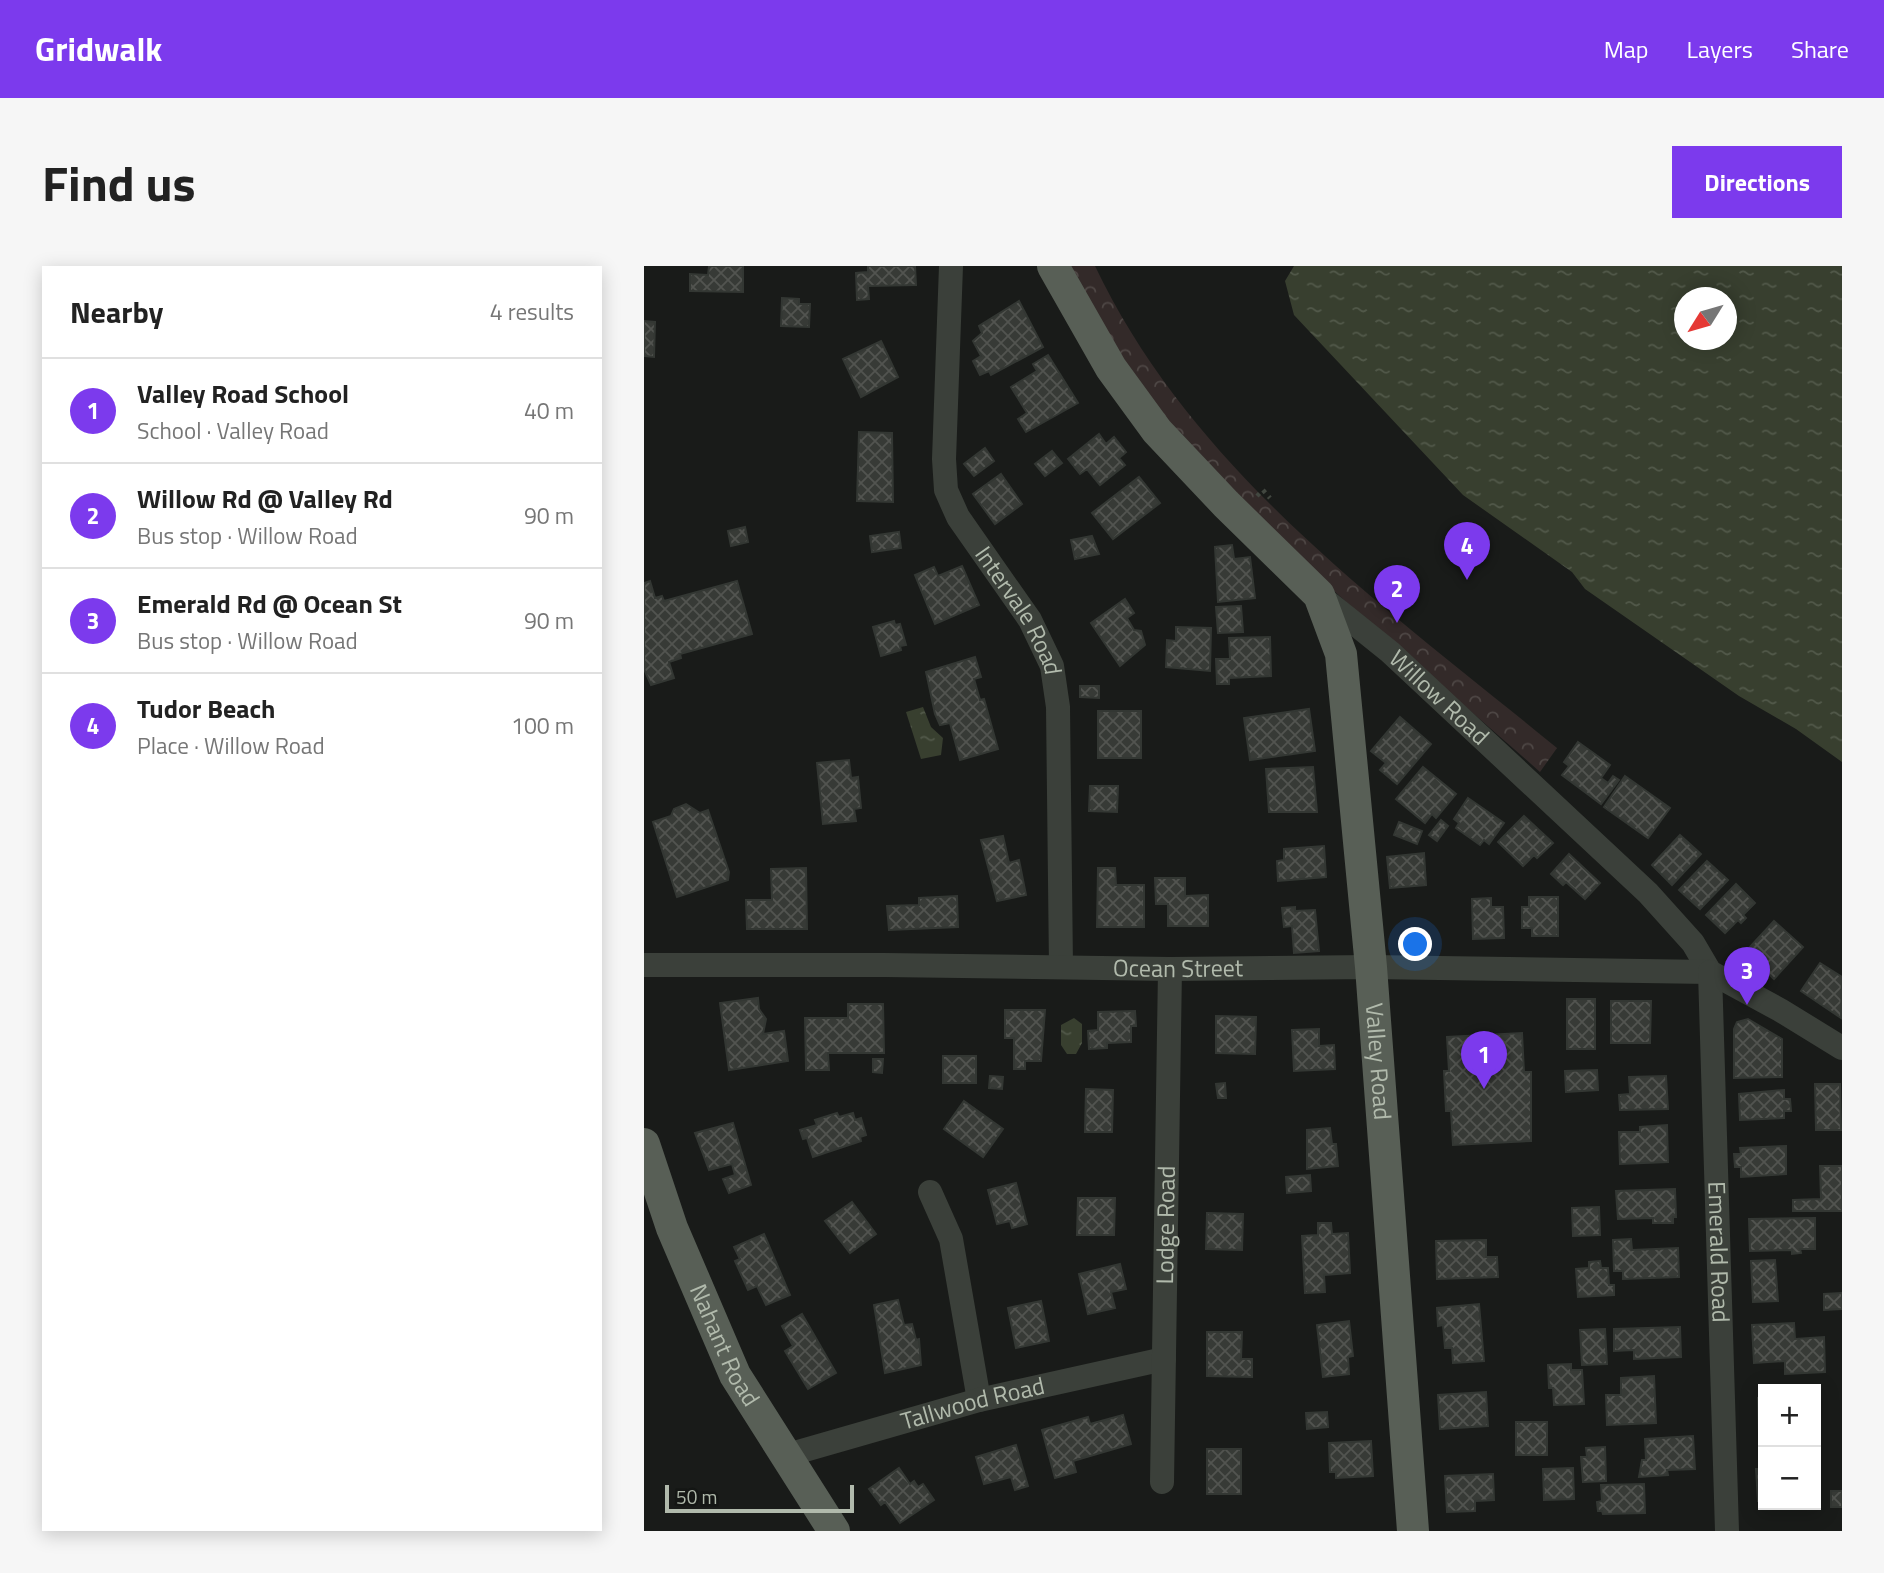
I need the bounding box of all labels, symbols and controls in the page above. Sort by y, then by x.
text: Gridwalk [35,24,162,74]
text: Map [1604,31,1649,67]
text: Layers [1687,31,1753,67]
text: Share [1791,31,1849,67]
text: Find us [42,145,196,220]
button: Directions [1672,146,1842,218]
north arrow [1674,287,1737,350]
text: Nearby [70,289,163,335]
text: 4 results [490,294,574,329]
text: Valley Road School [137,374,349,413]
text: 1 [87,393,99,428]
text: 40 m [524,393,574,428]
text: School · Valley Road [137,413,329,448]
text: Willow Rd @ Valley Rd [137,479,393,518]
text: 2 [87,498,99,533]
text: 90 m [524,498,574,533]
text: Bus stop · Willow Road [137,518,358,553]
pin: 4 [1444,522,1490,580]
street label: Intervale Road [967,538,1072,677]
pin: 2 [1374,565,1420,623]
text: Emerald Rd @ Ocean St [137,584,402,623]
text: 3 [87,603,99,638]
text: 90 m [524,603,574,638]
text: Bus stop · Willow Road [137,623,358,658]
street label: Willow Road [1381,641,1498,753]
text: Tudor Beach [137,689,276,728]
text: 4 [87,708,99,743]
text: 100 m [511,708,574,743]
text: Place · Willow Road [137,728,325,763]
your location [1398,927,1432,961]
pin: 3 [1724,947,1770,1005]
street label: Ocean Street [1113,949,1244,986]
street label: Valley Road [1357,1002,1401,1121]
pin: 1 [1461,1031,1507,1089]
street label: Lodge Road [1146,1165,1184,1285]
street label: Emerald Road [1699,1181,1740,1323]
street label: Nahant Road [681,1278,769,1413]
street label: Tallwood Road [896,1367,1048,1439]
map controls [1758,1384,1821,1510]
button: + [1758,1384,1821,1447]
button: − [1758,1447,1821,1510]
scale bar [665,1482,854,1514]
text: 50 m [676,1482,717,1511]

